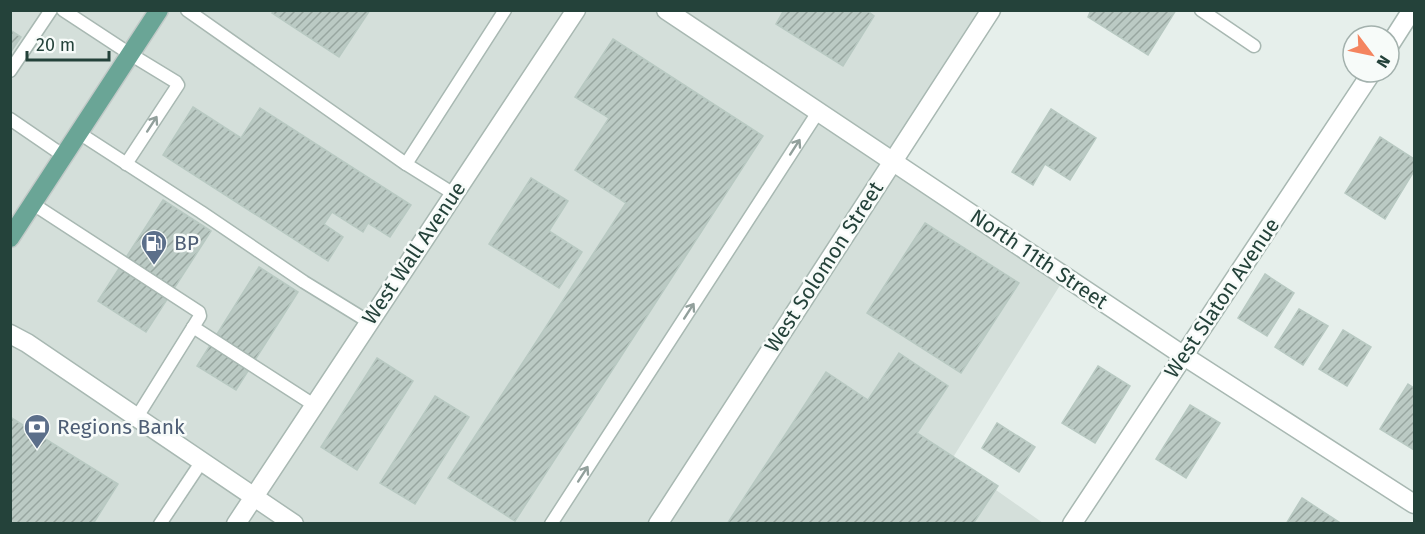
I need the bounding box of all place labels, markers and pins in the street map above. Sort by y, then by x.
fuel station icon: BP [139,228,169,266]
place label: BP [174,230,199,256]
bank icon: Regions Bank [22,412,52,450]
place label: Regions Bank [57,414,185,440]

